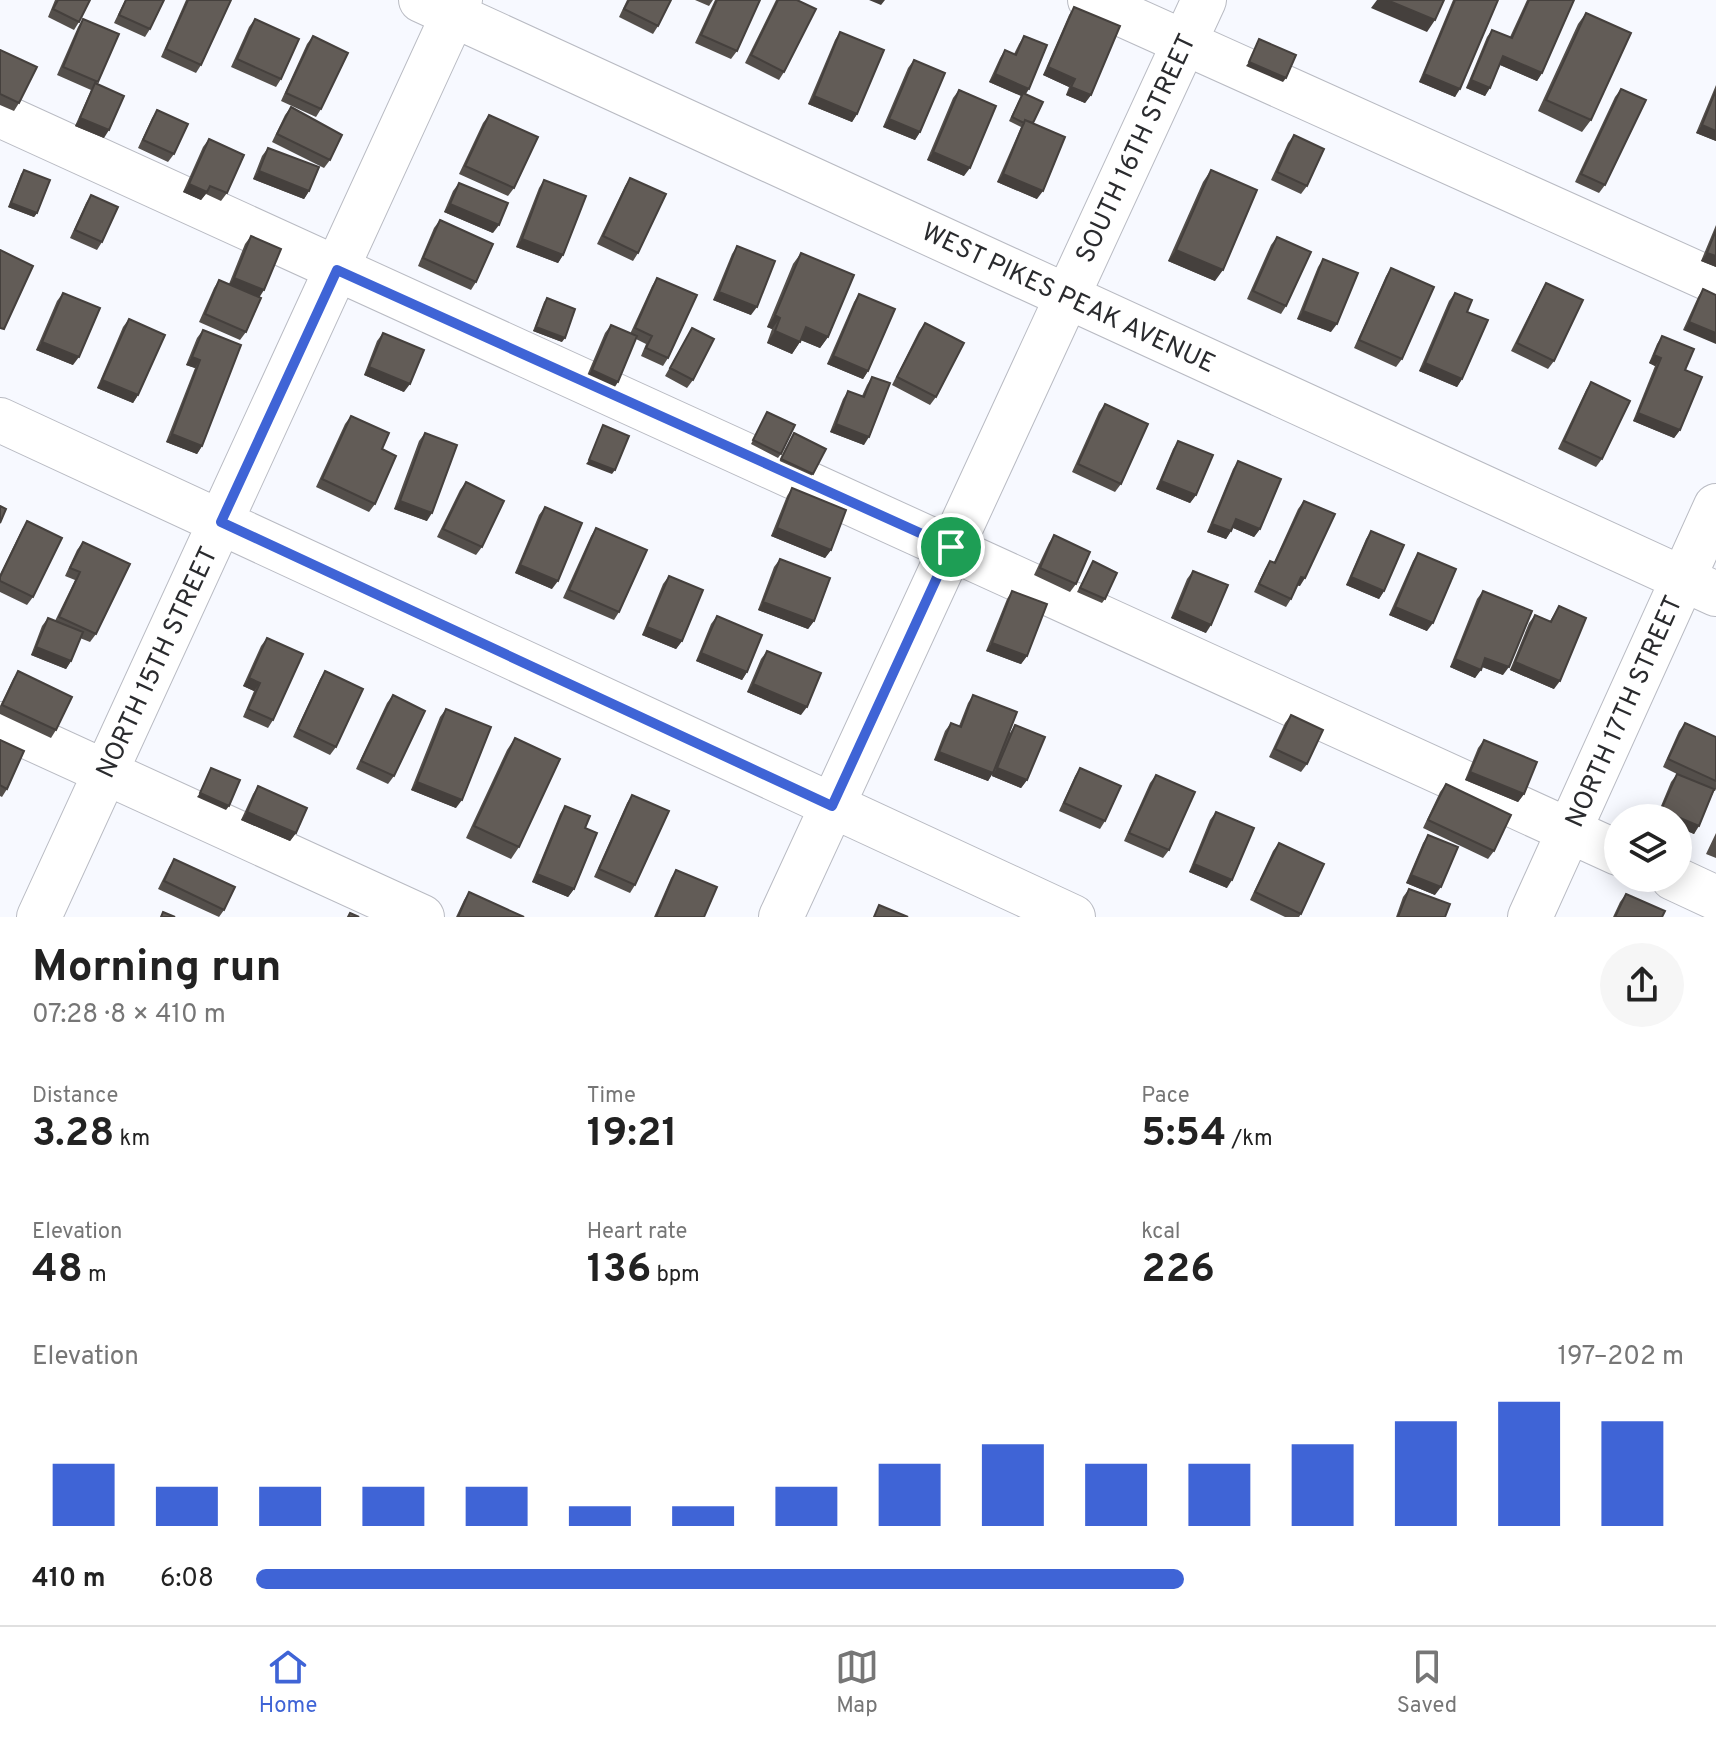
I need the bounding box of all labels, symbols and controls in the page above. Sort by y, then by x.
street label: SOUTH 16TH STREET [1070,29,1205,269]
street label: WEST PIKES PEAK AVENUE [916,217,1220,382]
pin [917,513,985,581]
icon: arrive [929,525,973,569]
street label: NORTH 15TH STREET [90,542,226,784]
street label: NORTH 17TH STREET [1559,591,1691,833]
map controls [1604,804,1692,892]
button: layers [1604,804,1692,892]
text: Morning run [32,941,282,997]
button: share [1600,943,1684,1027]
text: 07:28 · 8 × 410 m [32,999,226,1032]
text: Distance [32,1083,118,1110]
text: Time [587,1083,636,1110]
text: Pace [1141,1083,1190,1110]
text: 3.28 [32,1110,114,1160]
text: 19:21 [587,1110,677,1160]
text: 5:54 [1141,1110,1226,1160]
text: km [114,1126,150,1153]
text: /km [1226,1126,1273,1153]
text: Elevation [32,1219,122,1246]
text: Heart rate [587,1219,687,1246]
text: kcal [1141,1219,1180,1246]
text: 48 [32,1246,83,1296]
text: 136 [587,1246,651,1296]
text: 226 [1141,1246,1215,1296]
text: m [83,1262,107,1289]
text: bpm [651,1262,700,1289]
text: Elevation [32,1341,139,1374]
text: 197–202 m [1557,1341,1684,1374]
text: 410 m [32,1563,105,1596]
text: 6:08 [160,1563,214,1596]
tab: Home [259,1645,317,1720]
tab: Map [835,1645,879,1720]
tab: Saved [1397,1645,1457,1720]

